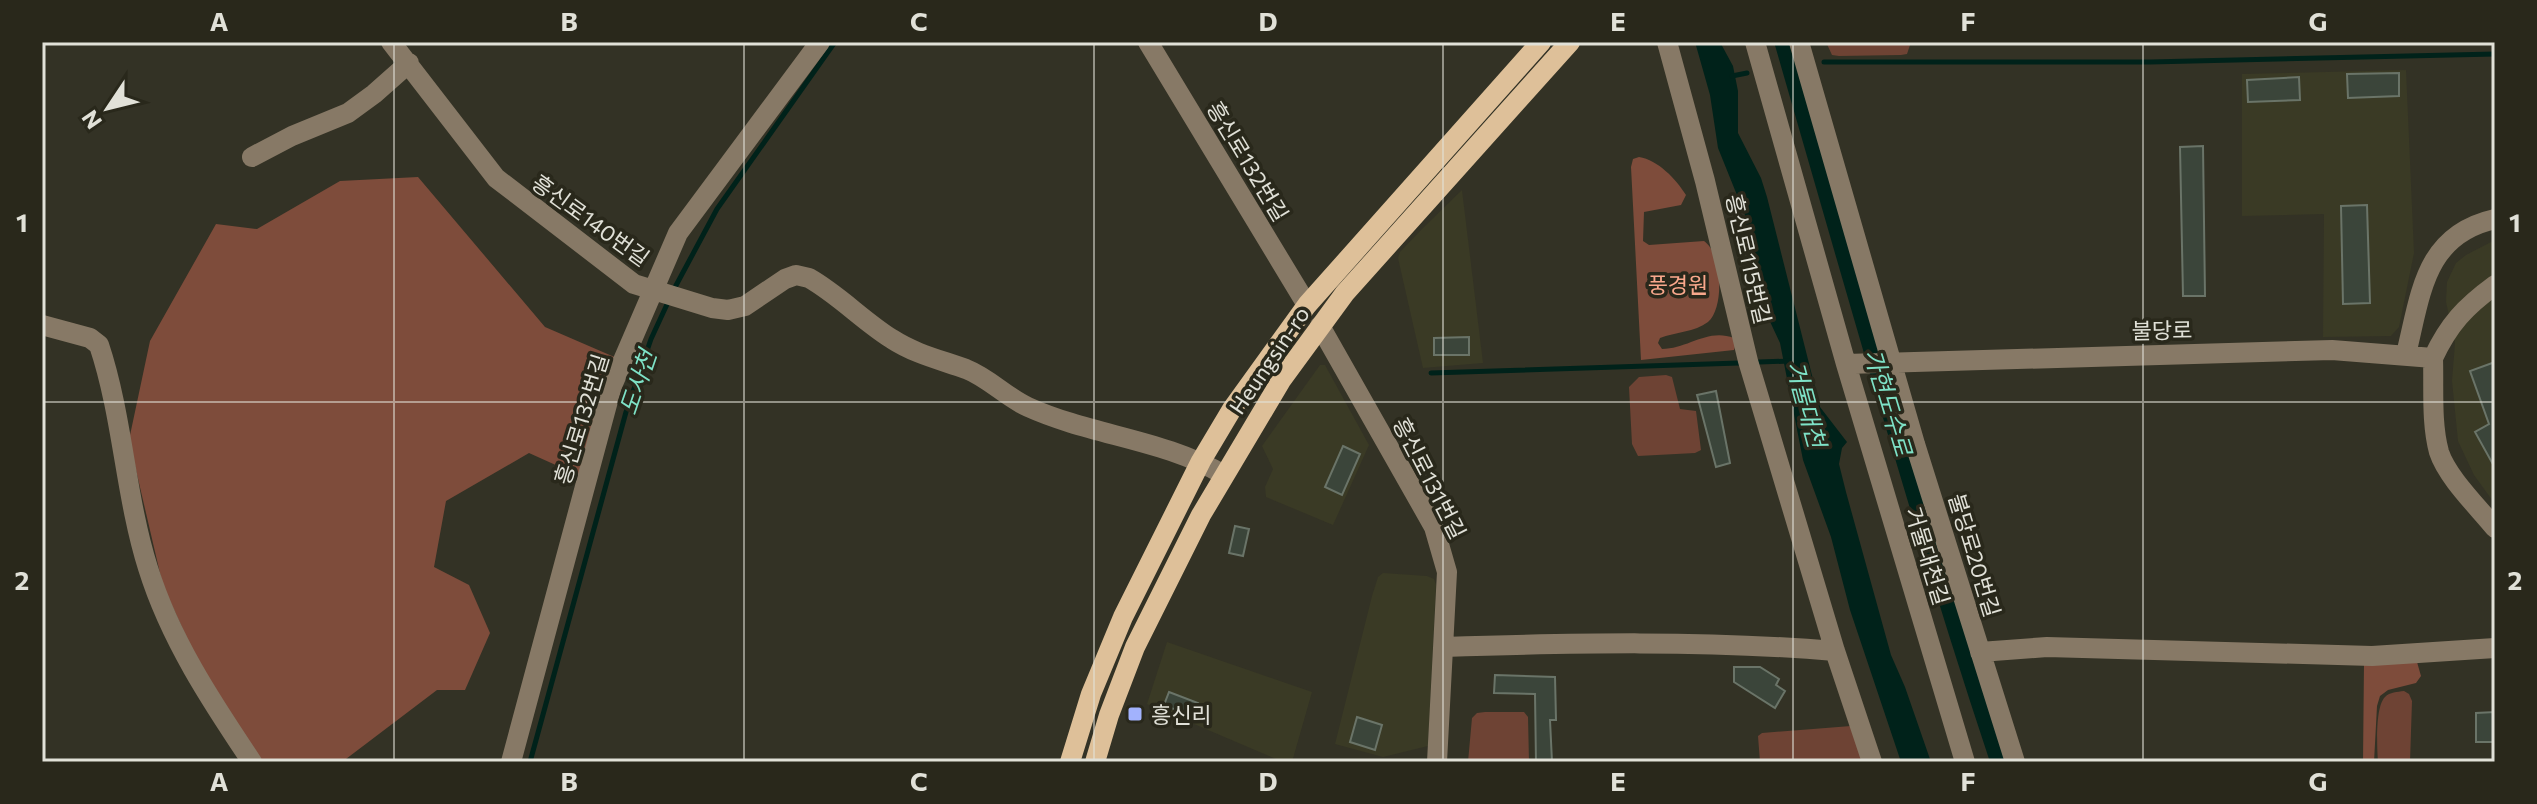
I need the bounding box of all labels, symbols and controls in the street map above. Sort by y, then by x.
text: A [210,5,229,36]
text: B [560,5,578,36]
text: C [910,5,928,36]
text: D [1258,5,1278,36]
text: E [1610,5,1626,36]
text: F [1960,5,1976,36]
text: G [2309,5,2327,36]
north arrow [68,68,148,148]
street label: 흥신로132번길 [1202,96,1294,226]
text: N [75,105,107,134]
street label: 흥신로140번길 [527,168,655,272]
street label: 흥신로115번길 [1721,191,1777,327]
text: 1 [16,206,28,237]
text: 1 [2509,206,2521,237]
park label: 풍경원 [1648,271,1708,298]
street label: Heungsin-ro [1223,301,1315,419]
street label: 불당로 [2131,316,2193,344]
water label: 도사천 [613,343,662,418]
water label: 가현도수로 [1859,345,1919,460]
street label: 흥신로132번길 [548,350,614,488]
water label: 거물대천 [1782,358,1833,453]
street label: 흥신로131번길 [1388,413,1472,543]
street label: 불당로20번길 [1943,490,2007,620]
street label: 거물대천길 [1900,504,1956,608]
text: 2 [15,564,29,595]
text: 2 [2508,564,2522,595]
place label: 흥신리 [1151,701,1212,728]
marker: 흥신리 [1126,705,1144,723]
text: A [210,765,229,796]
text: B [560,765,578,796]
text: C [910,765,928,796]
text: D [1258,765,1278,796]
text: E [1610,765,1626,796]
text: F [1960,765,1976,796]
text: G [2309,765,2327,796]

